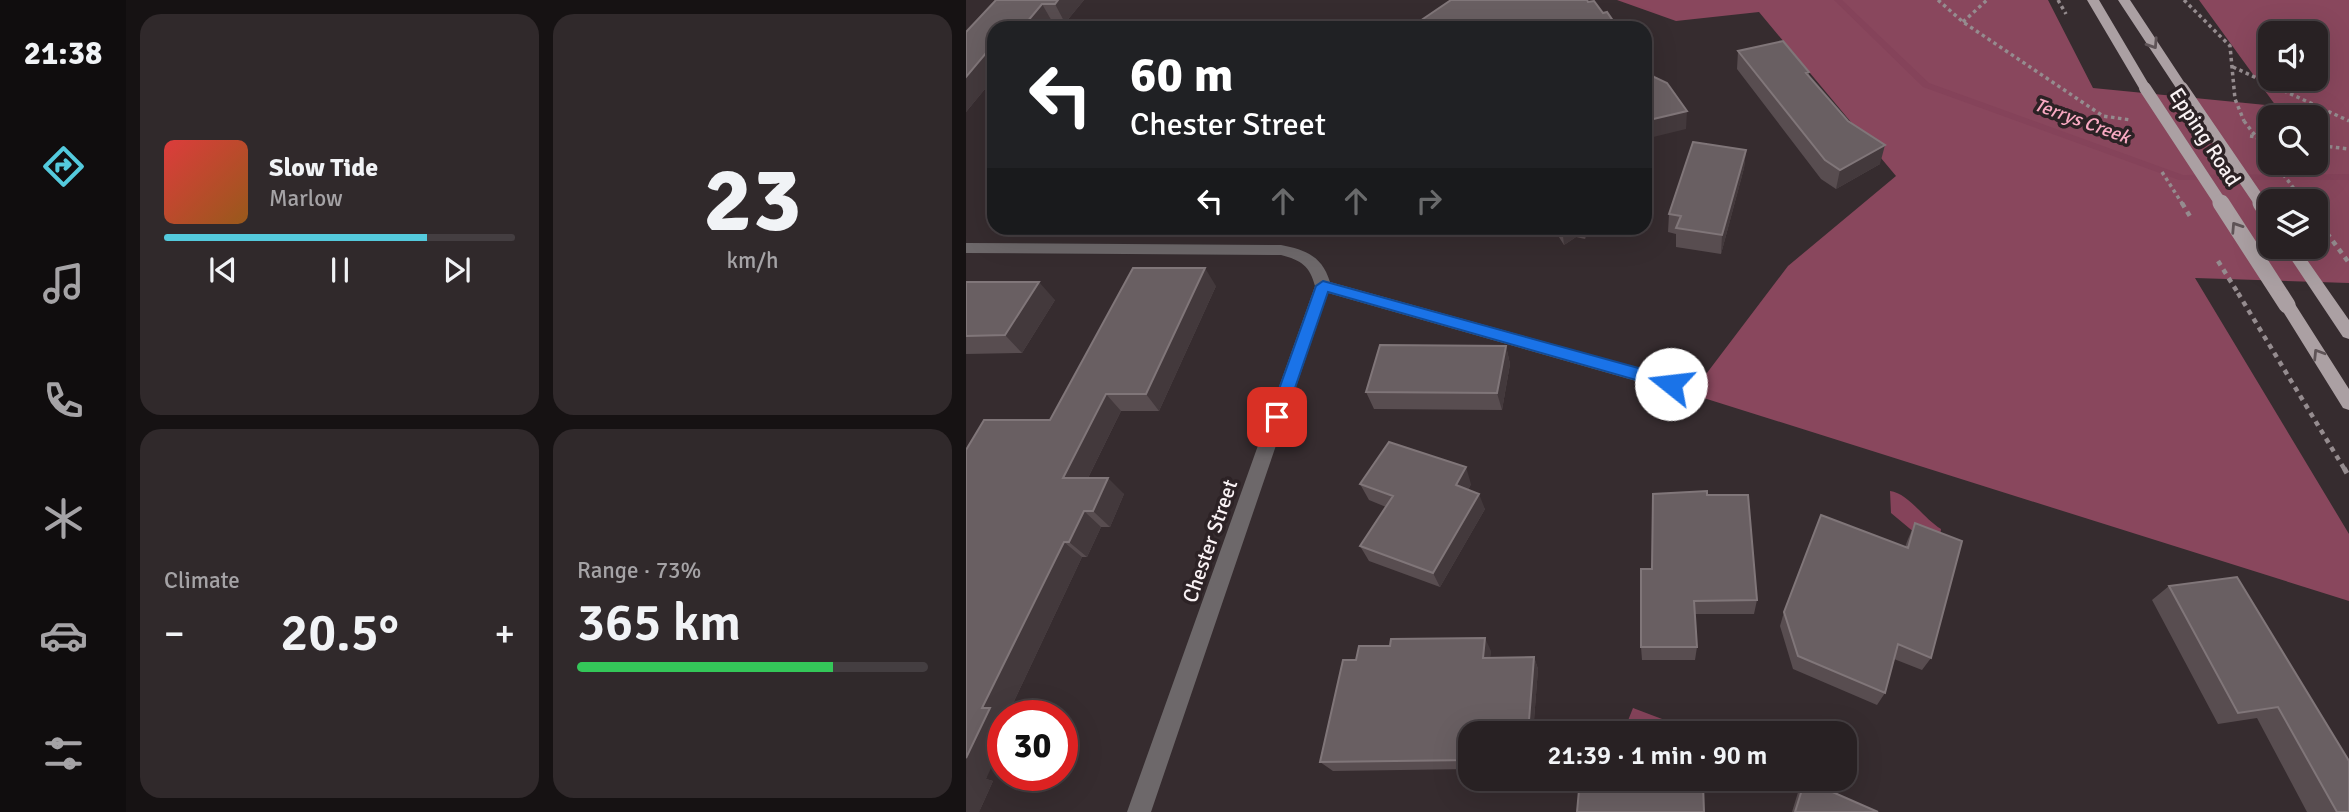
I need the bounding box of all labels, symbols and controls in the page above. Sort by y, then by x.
map controls [2258,21,2328,259]
button: sound [2258,21,2328,91]
text: 21:38 [24,34,102,73]
one-way arrow [2145,36,2157,49]
text: 60 m [1130,45,1233,105]
icon: left [1015,49,1106,140]
street label: Epping Road [2164,83,2246,191]
water label: Terrys Creek [2031,93,2134,150]
text: Chester Street [1130,105,1326,144]
button: search [2258,105,2328,175]
icon: directions [39,142,88,191]
text: 23 [703,144,802,257]
text: Slow Tide [269,152,378,184]
icon: left [1191,182,1229,220]
icon: ahead [1264,182,1302,220]
icon: ahead [1337,182,1375,220]
icon: right [1410,182,1448,220]
text: Marlow [269,184,343,213]
button: layers [2258,189,2328,259]
one-way arrow [2232,222,2244,235]
text: km/h [726,246,779,275]
icon: previous [204,251,242,289]
icon: pause [321,251,359,289]
icon: next [438,251,476,289]
icon: music [39,259,88,308]
position arrow [1634,347,1708,421]
one-way arrow [2313,348,2326,361]
icon: phone [39,376,88,425]
pin [1247,387,1307,447]
icon: arrive [1258,398,1296,436]
street label: Chester Street [1177,476,1243,606]
icon: climate [39,494,88,543]
text: Range · 73% [577,556,701,585]
text: Climate [164,566,240,595]
text: 365 km [577,591,741,655]
text: 20.5° [280,601,399,665]
text: − [164,610,185,657]
text: + [494,610,515,657]
icon: car [39,611,88,660]
speed limit sign: 30 [987,700,1078,791]
icon: filters [39,729,88,778]
text: 21:39 · 1 min · 90 m [1548,740,1767,772]

